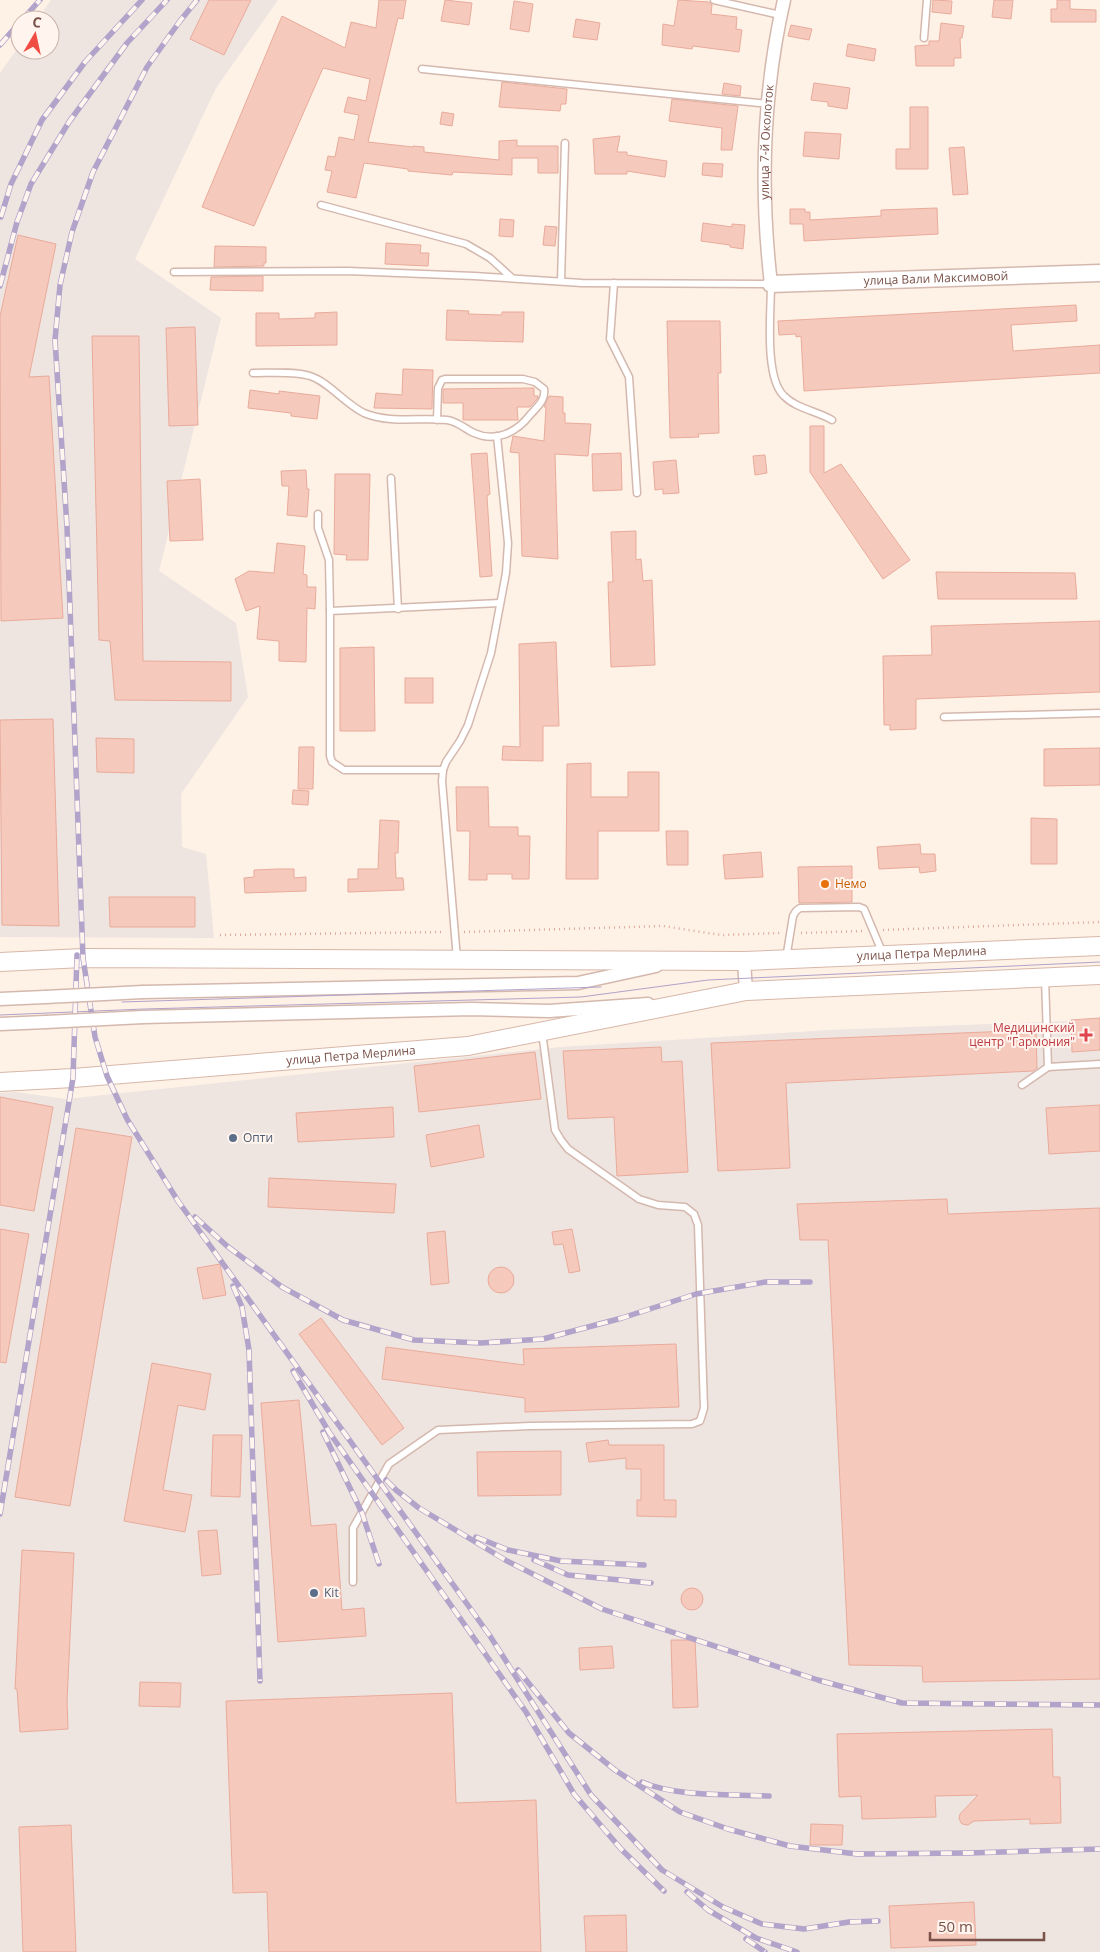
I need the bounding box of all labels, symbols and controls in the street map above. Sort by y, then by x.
north arrow [10,10,60,60]
text: С [31,12,43,32]
street label: улица 7-й Околоток [756,83,778,200]
street label: улица Вали Максимовой [863,267,1009,289]
place label: Немо [835,875,867,892]
marker: Немо [819,878,831,890]
street label: улица Петра Мерлина [857,942,987,964]
place label: Медицинский центр "Гармония" [969,1019,1075,1050]
marker: Медицинский центр "Гармония" [1079,1028,1093,1042]
street label: улица Петра Мерлина [286,1041,416,1069]
place label: Опти [243,1129,273,1146]
marker: Опти [227,1132,239,1144]
place label: Kit [324,1584,339,1601]
marker: Kit [308,1587,320,1599]
scale bar [930,1910,1044,1942]
text: 50 m [938,1916,973,1936]

